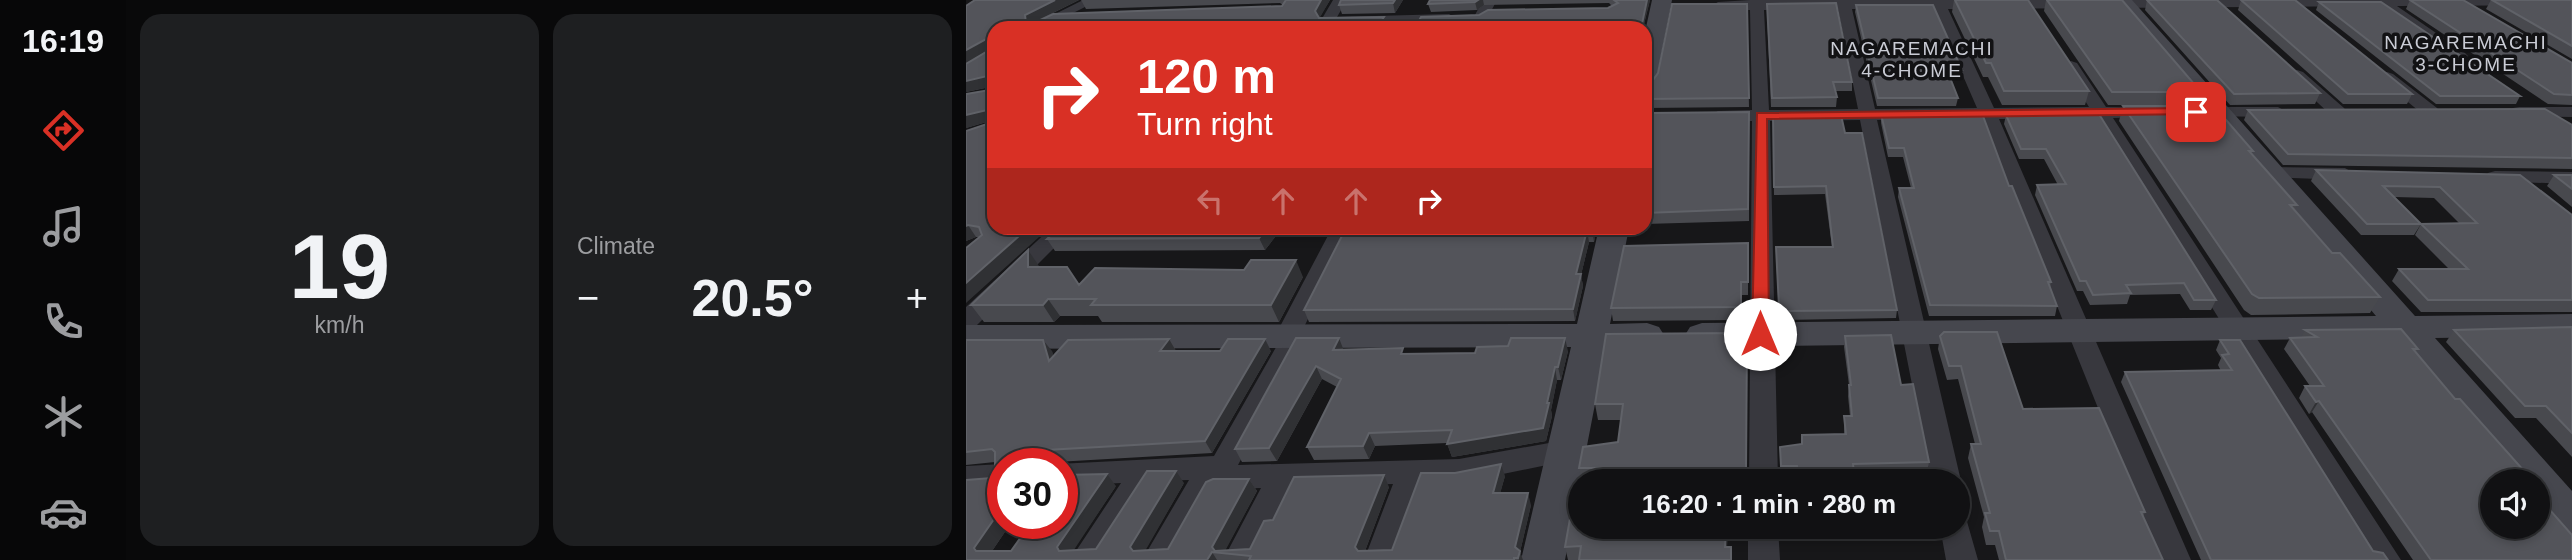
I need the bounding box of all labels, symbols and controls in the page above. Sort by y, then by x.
text: 16:19 [22,23,104,59]
district label: NAGAREMACHI 3-CHOME [2384,32,2548,75]
district label: NAGAREMACHI 4-CHOME [1830,38,1994,81]
icon: right [1022,49,1113,140]
text: 120 m [1137,49,1276,103]
pin [2166,82,2226,142]
icon: arrive [2177,93,2215,131]
icon: directions [39,106,88,155]
text: Turn right [1137,106,1273,142]
icon: left [1191,182,1229,220]
icon: ahead [1264,182,1302,220]
icon: ahead [1337,182,1375,220]
icon: right [1410,182,1448,220]
icon: music [39,202,88,251]
text: 19 [289,216,390,317]
text: Climate [577,233,655,259]
text: 20.5° [691,269,814,327]
text: − [577,277,599,319]
text: + [906,277,928,319]
icon: phone [39,297,88,346]
position arrow [1723,297,1797,371]
text: km/h [315,312,364,338]
icon: climate [39,392,88,441]
speed limit sign: 30 [987,448,1078,539]
map controls [2480,469,2550,539]
button: sound [2480,469,2550,539]
icon: car [39,488,88,537]
text: 16:20 · 1 min · 280 m [1642,489,1896,519]

